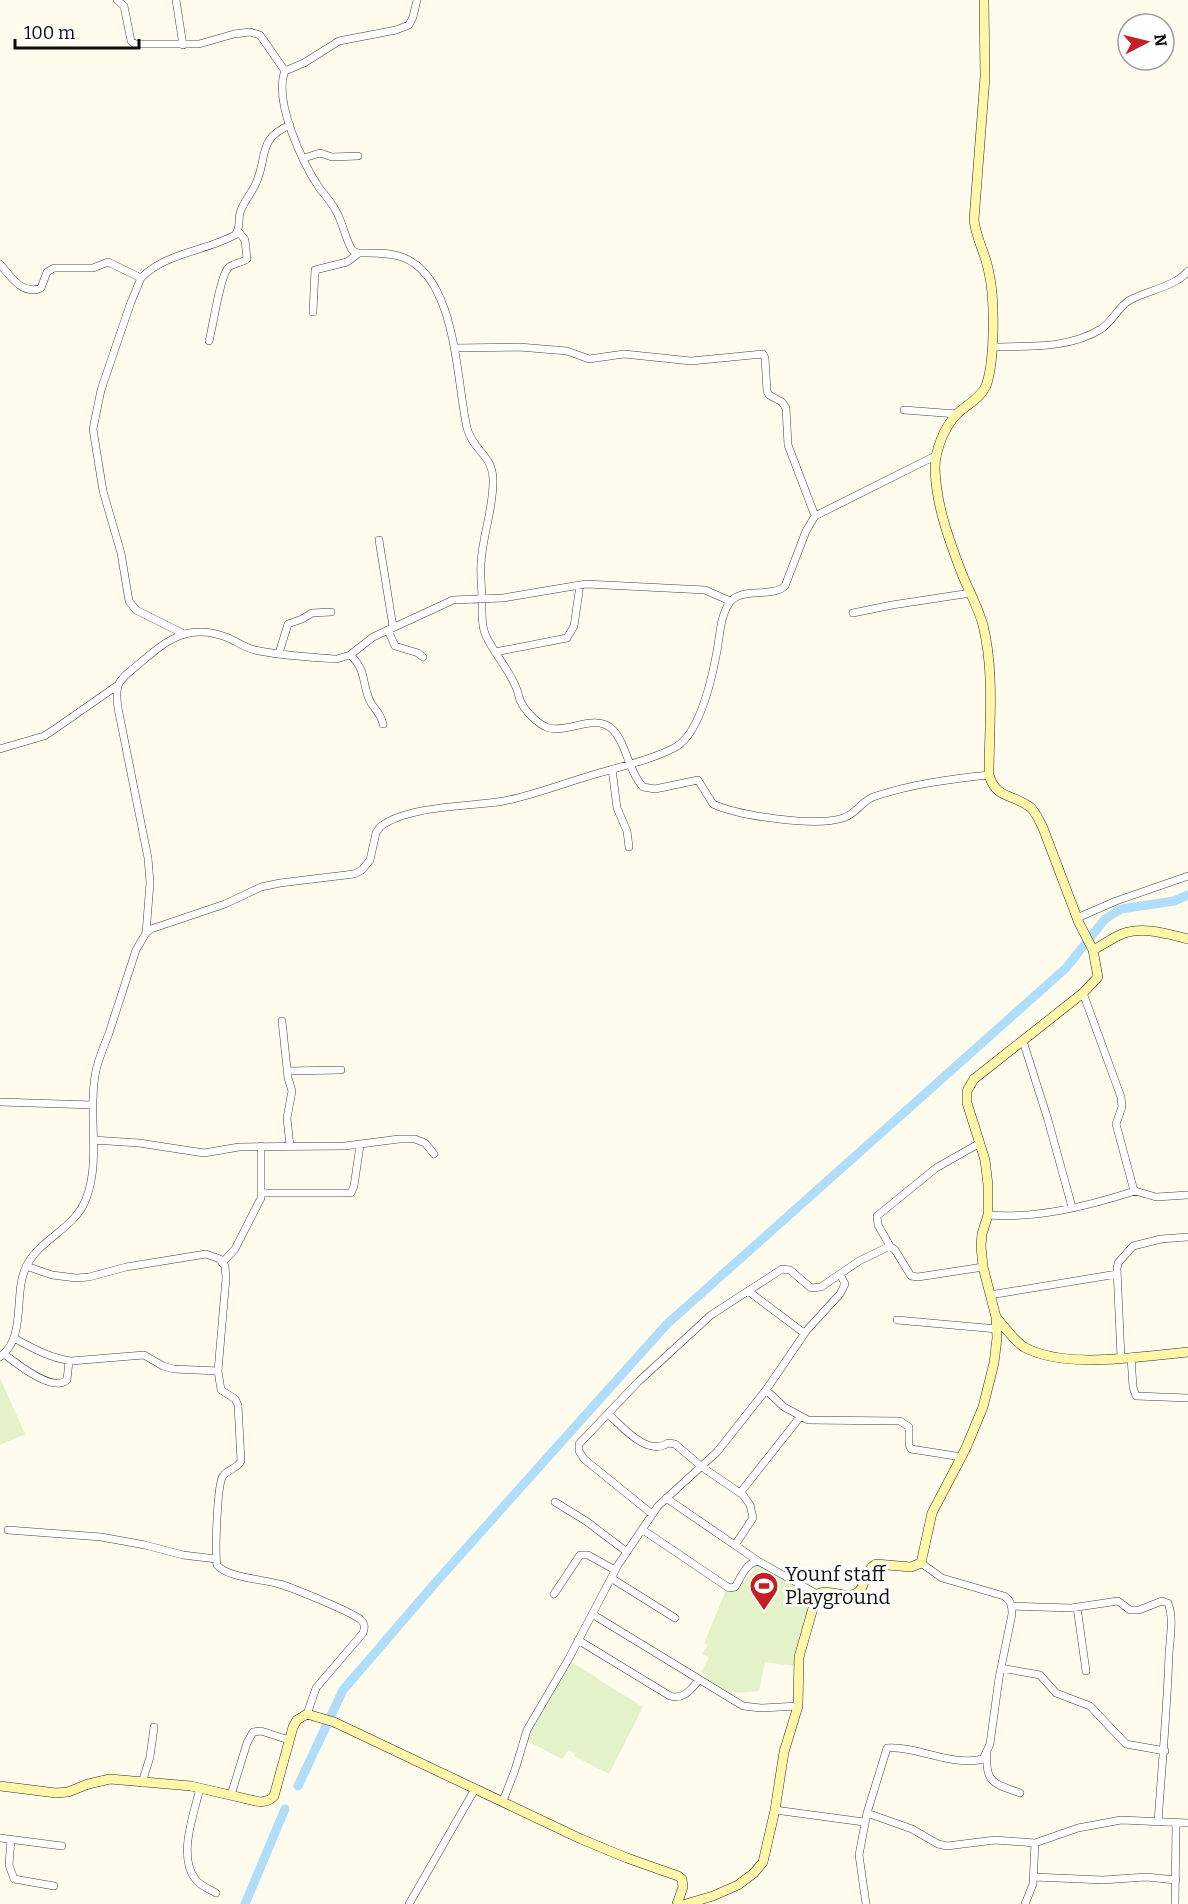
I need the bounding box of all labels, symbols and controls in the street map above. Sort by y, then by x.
scale bar [15,12,140,50]
north arrow [1116,12,1176,72]
text: 100 m [24,22,75,44]
text: N [1150,33,1171,48]
place label: Younf staff Playground [785,1562,891,1609]
sports icon: Younf staff Playground [748,1570,780,1612]

